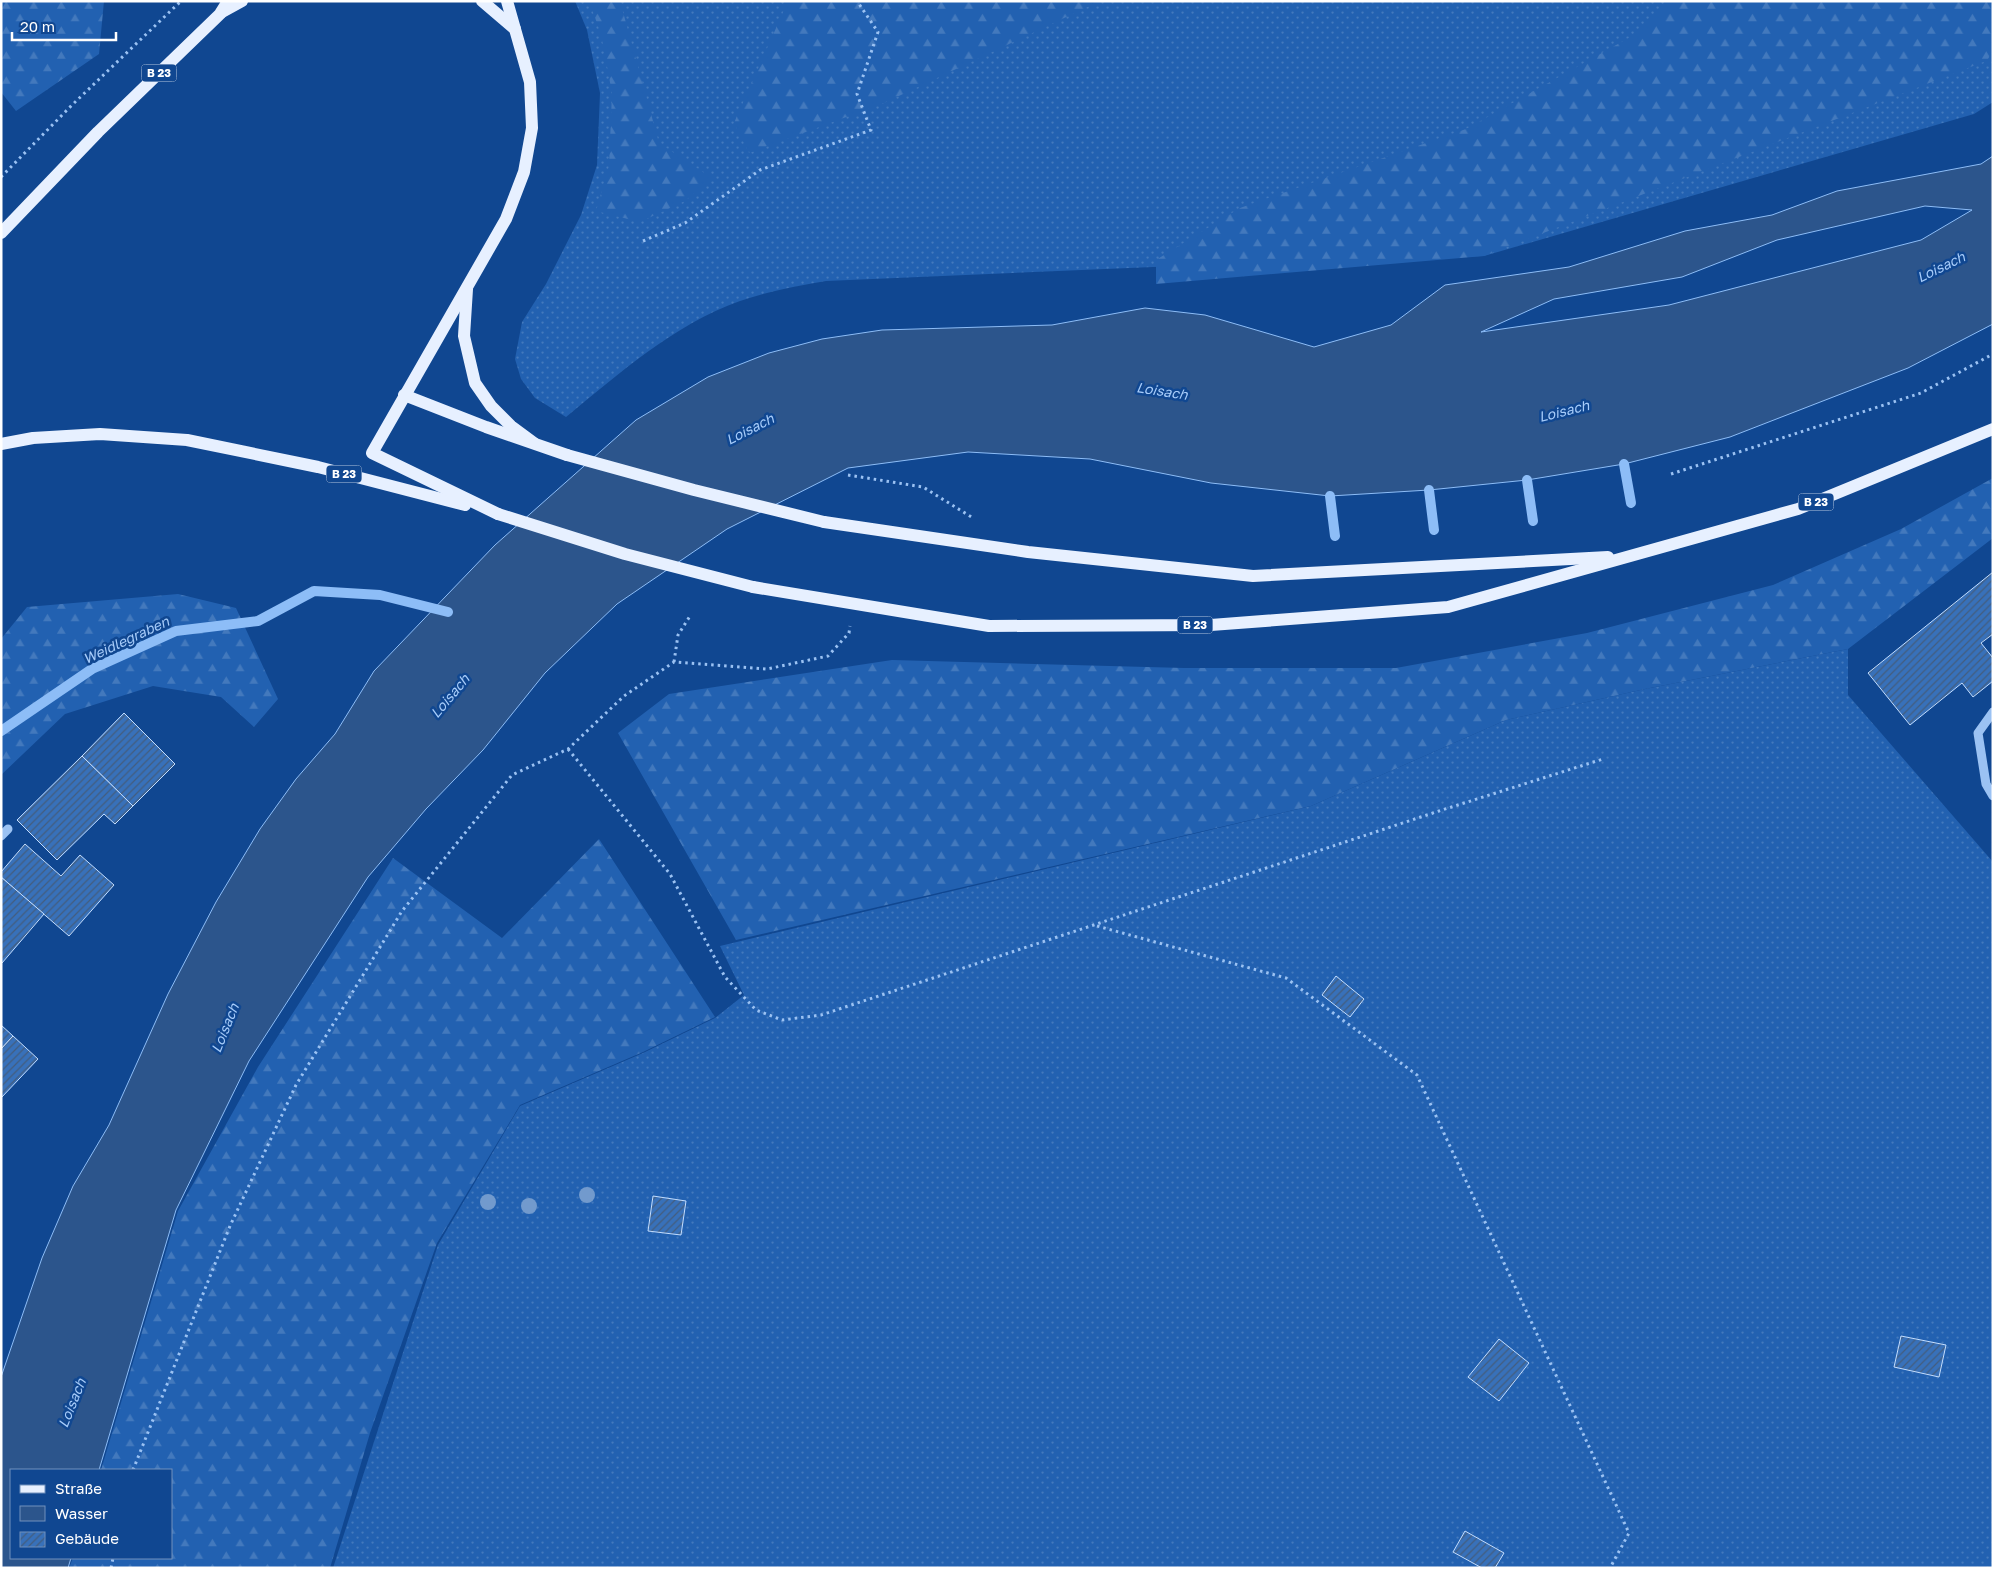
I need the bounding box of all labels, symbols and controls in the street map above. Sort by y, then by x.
scale bar [12,10,116,42]
text: 20 m [20,17,55,35]
road number: B 23 [142,64,176,82]
water label: Loisach [1914,247,1969,285]
water label: Loisach [1135,378,1190,403]
water label: Loisach [1537,396,1592,425]
water label: Loisach [723,409,778,448]
road number: B 23 [326,466,362,482]
road number: B 23 [1798,494,1834,511]
water label: Weidlegraben [80,612,173,667]
road number: B 23 [1178,616,1212,634]
water label: Loisach [427,669,474,721]
water label: Loisach [207,999,243,1055]
water label: Loisach [54,1374,90,1430]
legend [10,1469,172,1559]
text: Straße [55,1479,102,1497]
text: Wasser [55,1504,108,1522]
text: Gebäude [55,1529,119,1547]

